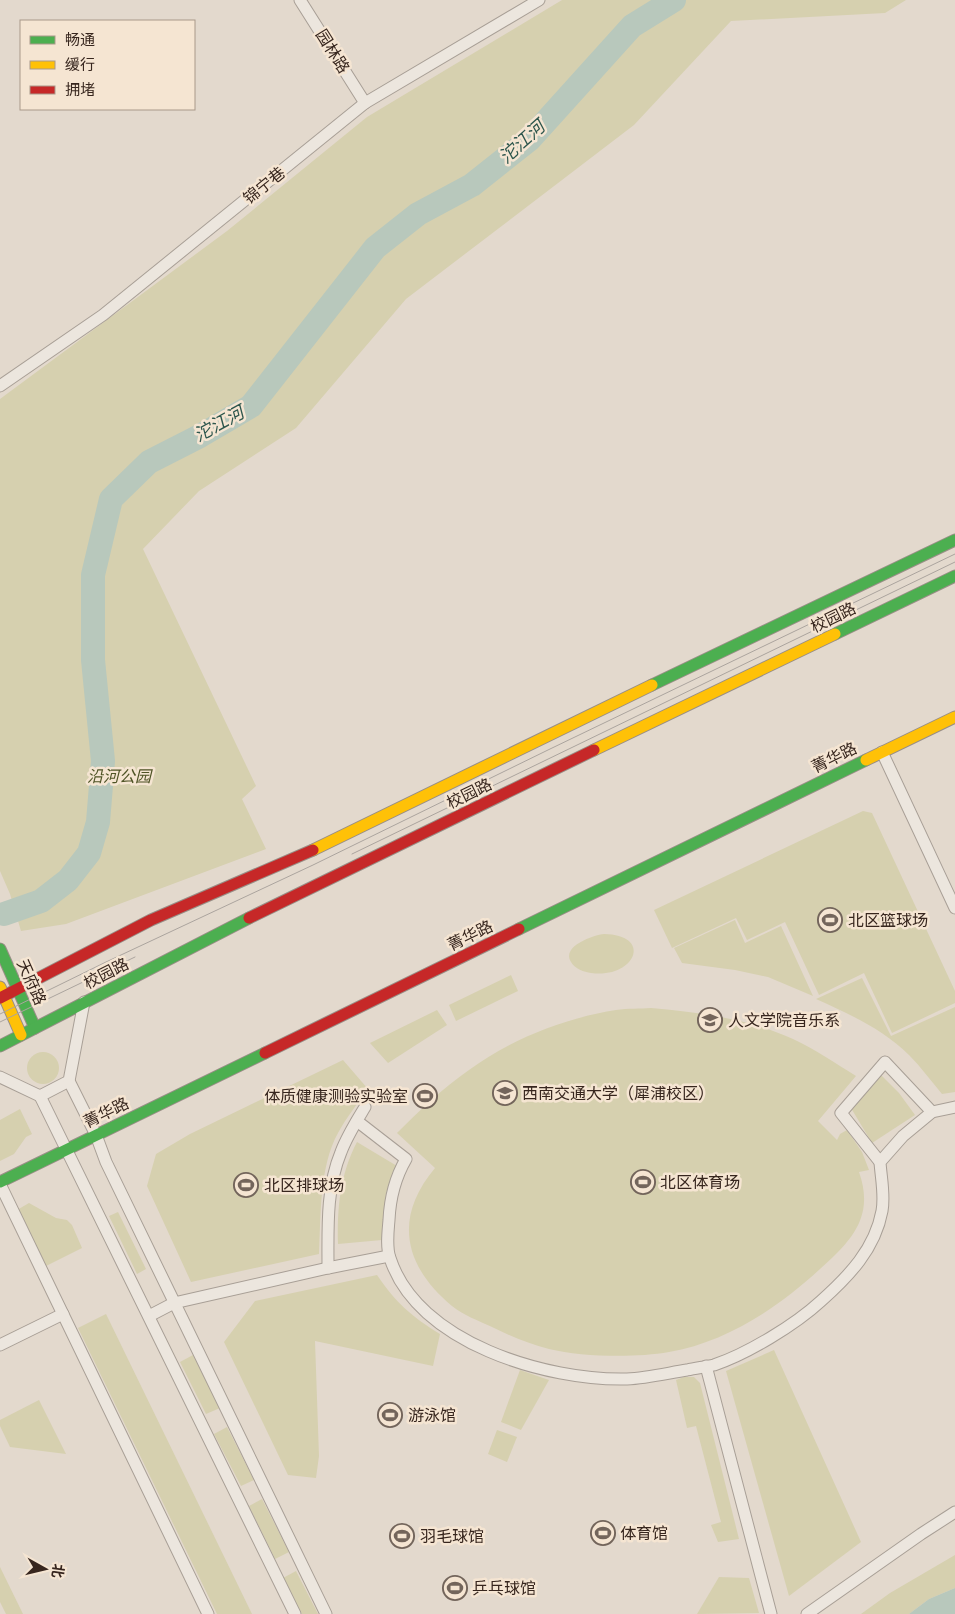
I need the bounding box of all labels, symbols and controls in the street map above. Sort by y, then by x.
legend [20,20,195,110]
street label: 园林路 [312,25,354,77]
text: 畅通 [65,30,95,49]
text: 缓行 [65,55,95,74]
text: 拥堵 [65,80,95,99]
water label: 沱江河 [494,113,552,168]
street label: 锦宁巷 [239,162,289,208]
water label: 沱江河 [190,399,251,447]
street label: 校园路 [807,597,859,637]
street label: 菁华路 [808,737,860,777]
park label: 沿河公园 [87,766,153,786]
street label: 校园路 [443,773,495,813]
sports icon: 北区篮球场 [817,907,843,933]
place label: 北区篮球场 [848,910,928,930]
street label: 菁华路 [444,915,496,955]
street label: 校园路 [80,953,132,993]
street label: 天府路 [13,956,51,1008]
school or university icon: 人文学院音乐系 [697,1007,723,1033]
place label: 人文学院音乐系 [728,1010,840,1030]
school or university icon: 西南交通大学（犀浦校区） [492,1080,518,1106]
sports icon: 体质健康测验实验室 [412,1083,438,1109]
place label: 西南交通大学（犀浦校区） [522,1083,714,1103]
place label: 体质健康测验实验室 [264,1086,408,1106]
street label: 菁华路 [80,1092,132,1132]
sports icon: 北区体育场 [630,1169,656,1195]
sports icon: 北区排球场 [233,1172,259,1198]
place label: 北区体育场 [660,1172,740,1192]
place label: 北区排球场 [264,1175,344,1195]
sports icon: 游泳馆 [377,1402,403,1428]
place label: 游泳馆 [408,1405,456,1425]
sports icon: 体育馆 [590,1520,616,1546]
sports icon: 羽毛球馆 [389,1523,415,1549]
place label: 体育馆 [620,1523,668,1543]
place label: 羽毛球馆 [420,1526,484,1546]
north arrow [20,1544,70,1594]
text: 北 [48,1563,68,1579]
sports icon: 乒乓球馆 [442,1575,468,1601]
place label: 乒乓球馆 [472,1578,536,1598]

